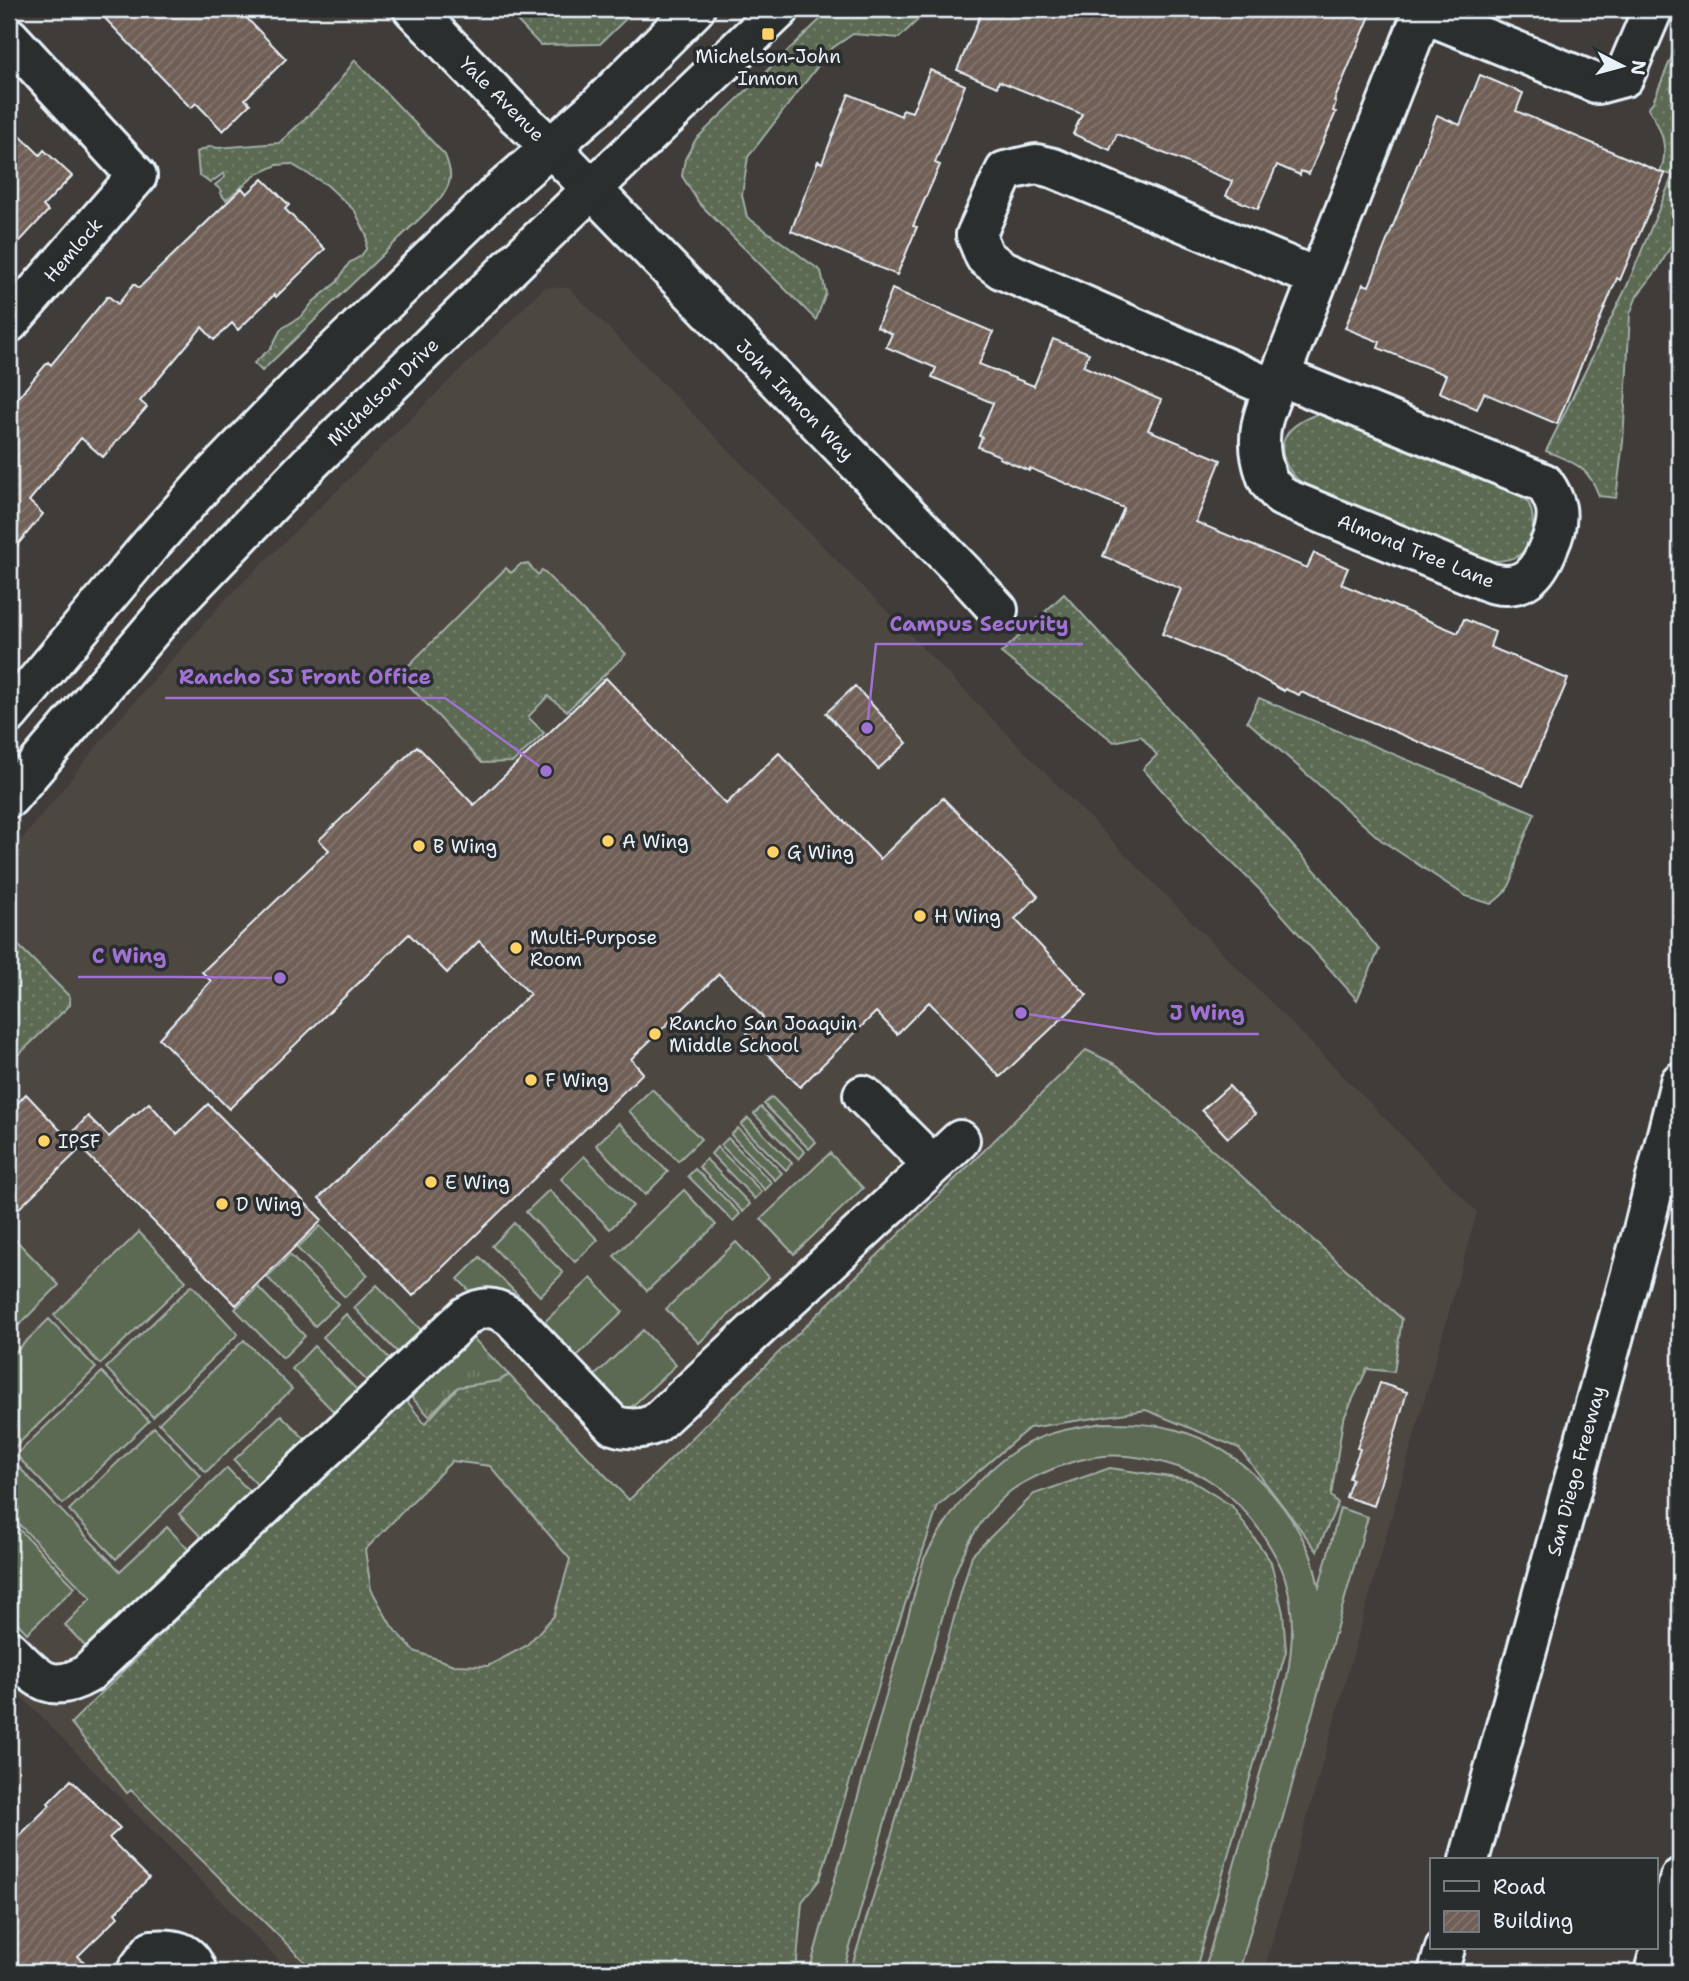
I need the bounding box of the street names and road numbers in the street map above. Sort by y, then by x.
street label: Yale Avenue [454,51,550,147]
street label: Hemlock [38,212,108,288]
street label: Michelson Drive [322,332,444,452]
street label: John Inmon Way [731,334,859,466]
street label: Almond Tree Lane [1334,508,1498,594]
street label: San Diego Freeway [1541,1383,1611,1559]

